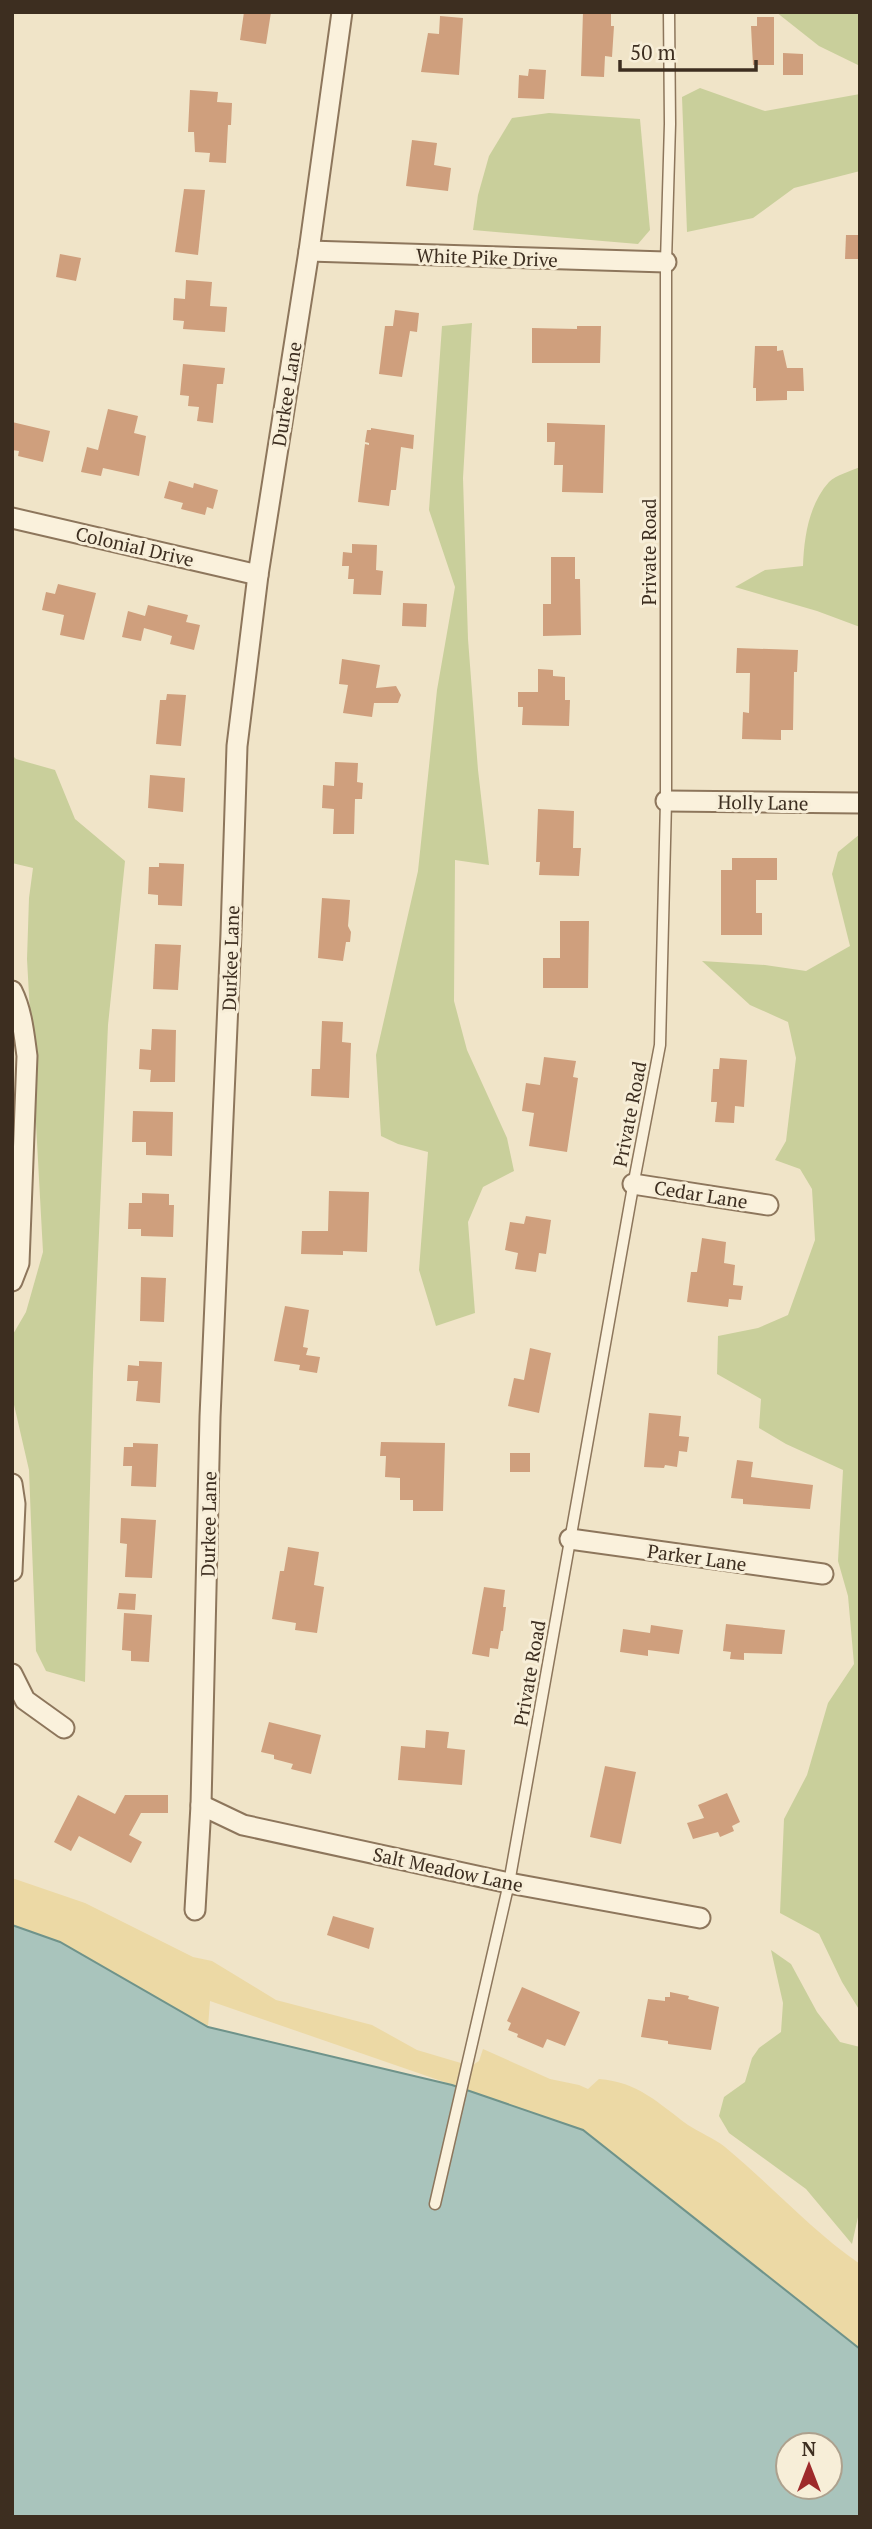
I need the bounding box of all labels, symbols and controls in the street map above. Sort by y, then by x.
scale bar [620,28,756,72]
text: 50 m [630,38,676,66]
street label: White Pike Drive [416,242,558,272]
street label: Durkee Lane [265,340,307,448]
street label: Private Road [636,498,661,606]
street label: Colonial Drive [73,520,197,572]
street label: Holly Lane [717,789,809,815]
street label: Durkee Lane [216,905,244,1011]
street label: Private Road [607,1059,652,1169]
street label: Cedar Lane [652,1174,750,1214]
street label: Durkee Lane [195,1471,221,1577]
street label: Parker Lane [646,1538,748,1576]
street label: Private Road [507,1618,551,1728]
street label: Salt Meadow Lane [371,1841,525,1897]
north arrow [774,2431,844,2501]
text: N [802,2436,817,2461]

